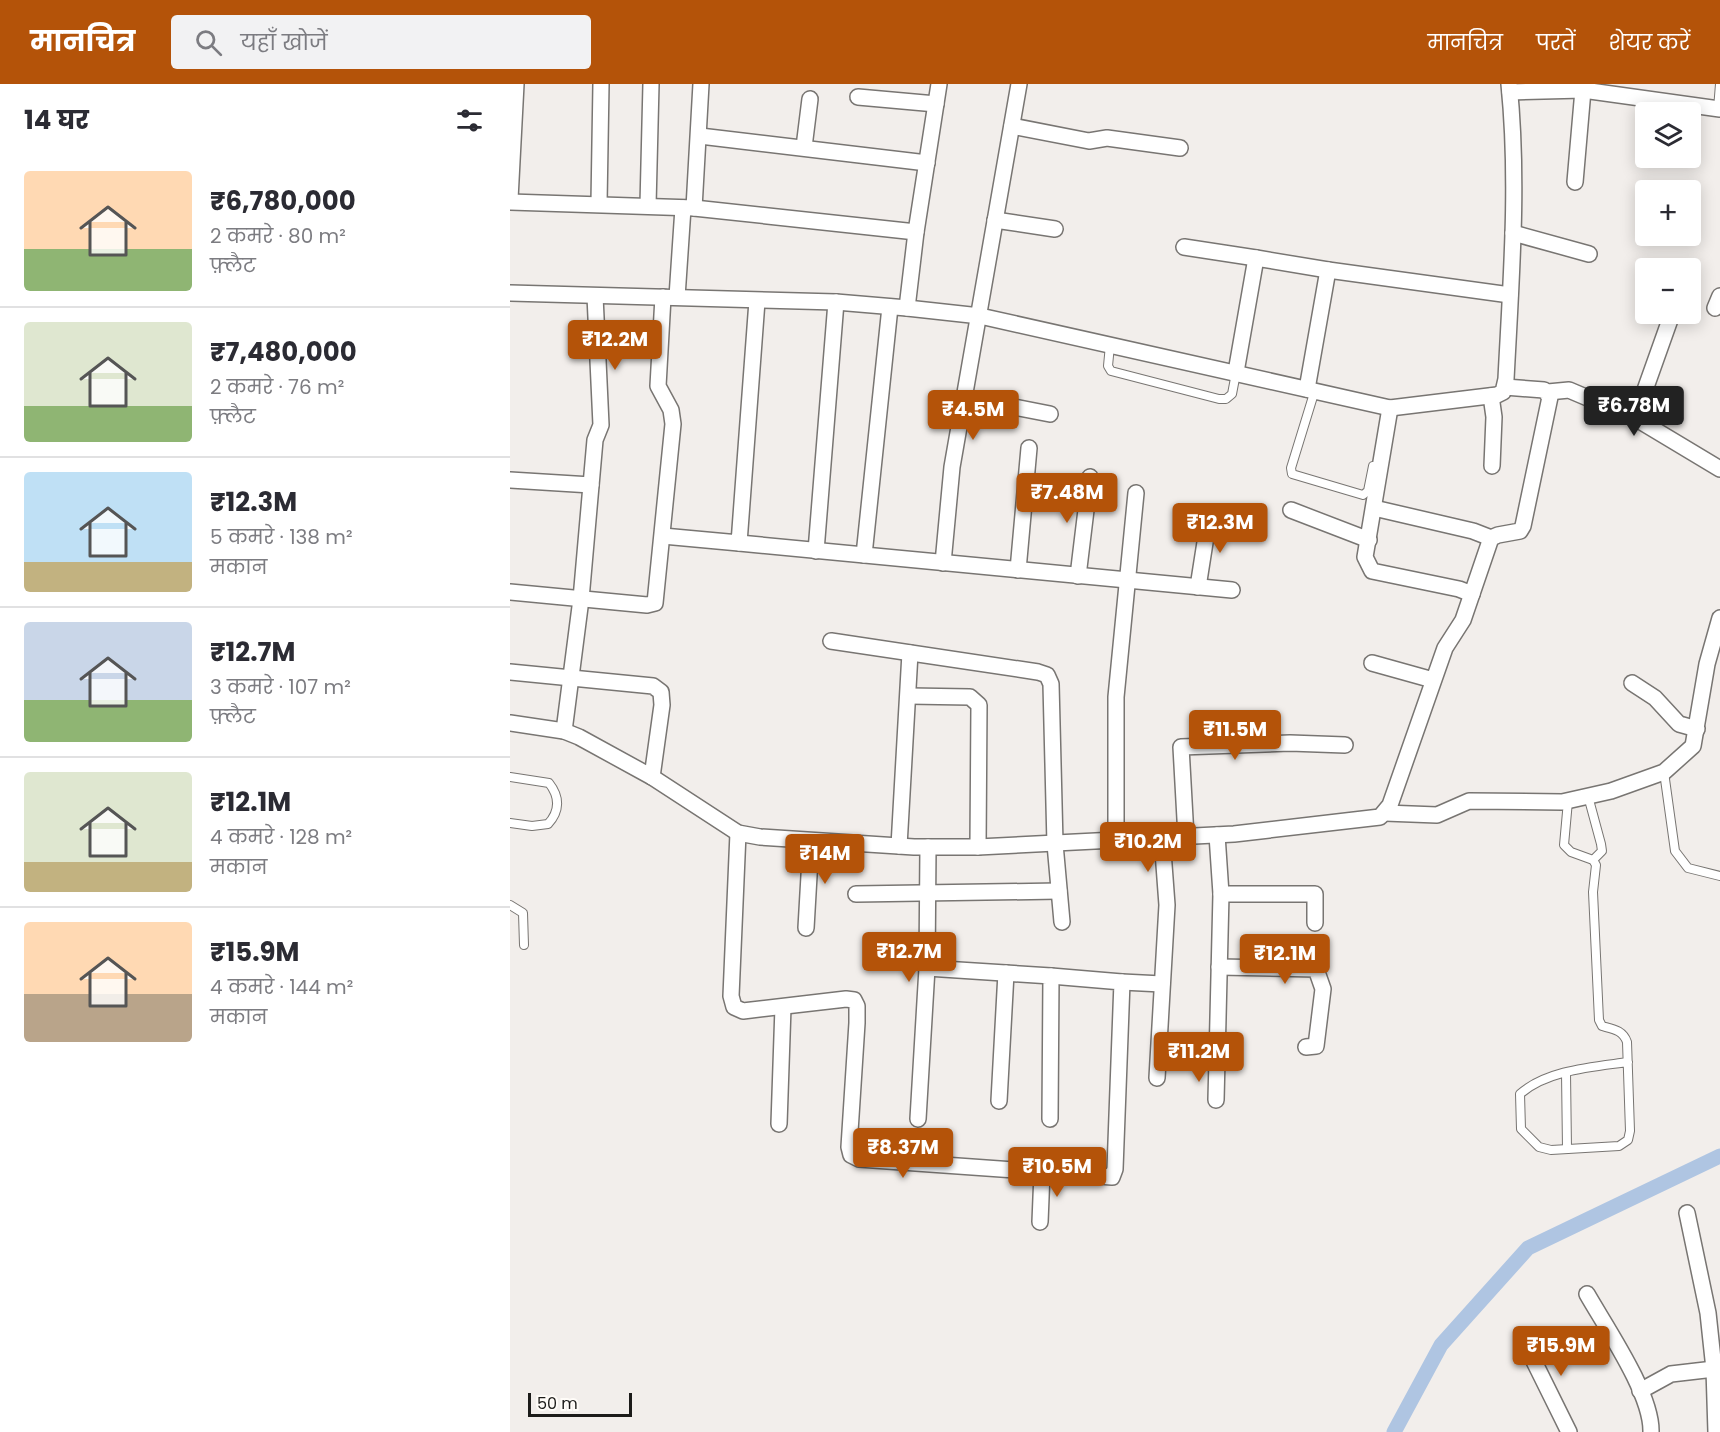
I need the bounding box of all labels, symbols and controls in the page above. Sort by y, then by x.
search box [171,15,591,69]
text: मानचित्र [30,22,135,61]
icon: search [192,26,225,59]
text: यहाँ खोजें [240,27,327,58]
text: मानचित्र [1427,28,1503,57]
text: परतें [1536,28,1575,57]
text: शेयर करें [1608,28,1690,57]
text: 14 घर [24,102,89,138]
map controls [1635,102,1701,324]
button: layers [1635,102,1701,168]
icon: filters [453,104,486,137]
button: + [1635,180,1701,246]
text: ₹6,780,000 [210,183,356,219]
icon: home [72,195,144,267]
text: 2 कमरे · 80 m² [210,222,346,250]
text: फ़्लैट [210,252,256,280]
button: − [1635,258,1701,324]
pin: ₹12.2M [566,320,664,371]
text: ₹12.2M [582,325,648,353]
text: ₹7,480,000 [210,334,357,370]
icon: home [72,346,144,418]
text: 2 कमरे · 76 m² [210,373,344,401]
pin: ₹6.78M [1585,386,1683,437]
pin: ₹4.5M [931,390,1015,441]
text: ₹6.78M [1598,391,1670,419]
text: ₹4.5M [942,395,1004,423]
text: फ़्लैट [210,403,256,431]
pin: ₹7.48M [1018,473,1116,524]
text: ₹7.48M [1030,478,1104,506]
text: ₹12.3M [210,484,297,520]
icon: home [72,496,144,568]
pin: ₹12.3M [1171,503,1269,554]
text: ₹12.3M [1187,508,1254,536]
text: 5 कमरे · 138 m² [210,523,352,551]
text: मकान [210,553,267,581]
text: ₹12.7M [210,634,295,670]
icon: home [72,646,144,718]
text: 3 कमरे · 107 m² [210,673,351,701]
text: फ़्लैट [210,703,256,731]
pin: ₹11.5M [1186,710,1284,761]
text: ₹11.5M [1203,715,1267,743]
text: ₹12.1M [210,784,291,820]
icon: home [72,796,144,868]
pin: ₹10.2M [1099,822,1197,873]
text: 4 कमरे · 128 m² [210,823,352,851]
text: ₹10.2M [1114,827,1182,855]
pin: ₹14M [789,834,861,885]
text: ₹14M [799,839,851,867]
text: मकान [210,853,267,881]
pin: ₹12.7M [860,932,958,983]
text: ₹15.9M [210,934,299,970]
pin: ₹12.1M [1236,934,1334,985]
text: ₹12.7M [876,937,942,965]
text: ₹12.1M [1254,939,1316,967]
icon: home [72,946,144,1018]
text: 4 कमरे · 144 m² [210,973,353,1001]
text: मकान [210,1003,267,1031]
pin: ₹11.2M [1150,1032,1248,1083]
text: ₹11.2M [1168,1037,1230,1065]
pin: ₹8.37M [854,1128,952,1179]
text: ₹8.37M [867,1133,939,1161]
pin: ₹10.5M [1008,1147,1106,1198]
text: ₹10.5M [1022,1152,1092,1180]
pin: ₹15.9M [1512,1326,1610,1377]
text: ₹15.9M [1527,1331,1595,1359]
scale bar [528,1390,632,1418]
text: 50 m [537,1392,578,1415]

